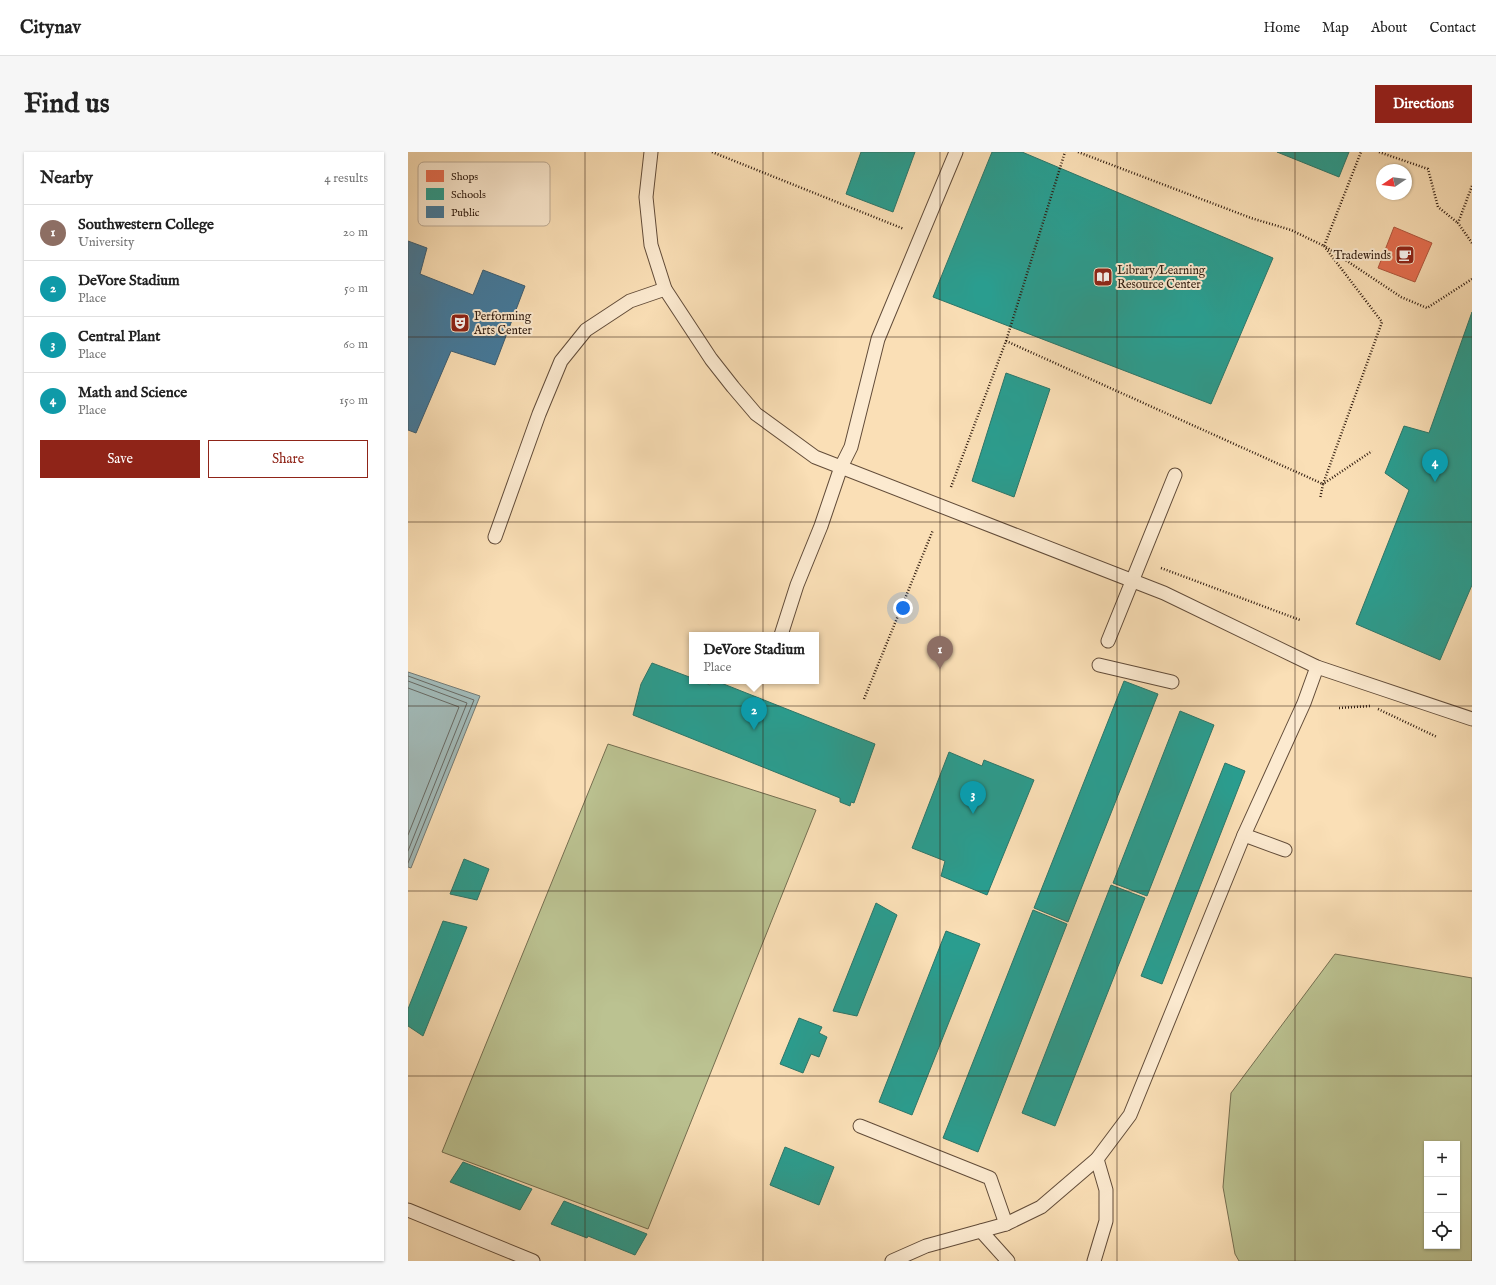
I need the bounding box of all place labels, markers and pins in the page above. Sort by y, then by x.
cafe icon: Tradewinds [1394,244,1416,266]
place label: Tradewinds [1334,248,1391,263]
place label: Library/Learning Resource Center [1117,263,1206,292]
library icon: Library/Learning Resource Center [1092,266,1114,288]
place label: Performing Arts Center [473,309,533,338]
theatre icon: Performing Arts Center [449,312,471,334]
pin: 4 [1422,449,1448,482]
pin: 1 [927,636,953,669]
pin: 2 [741,697,767,730]
pin: 3 [960,781,986,814]

